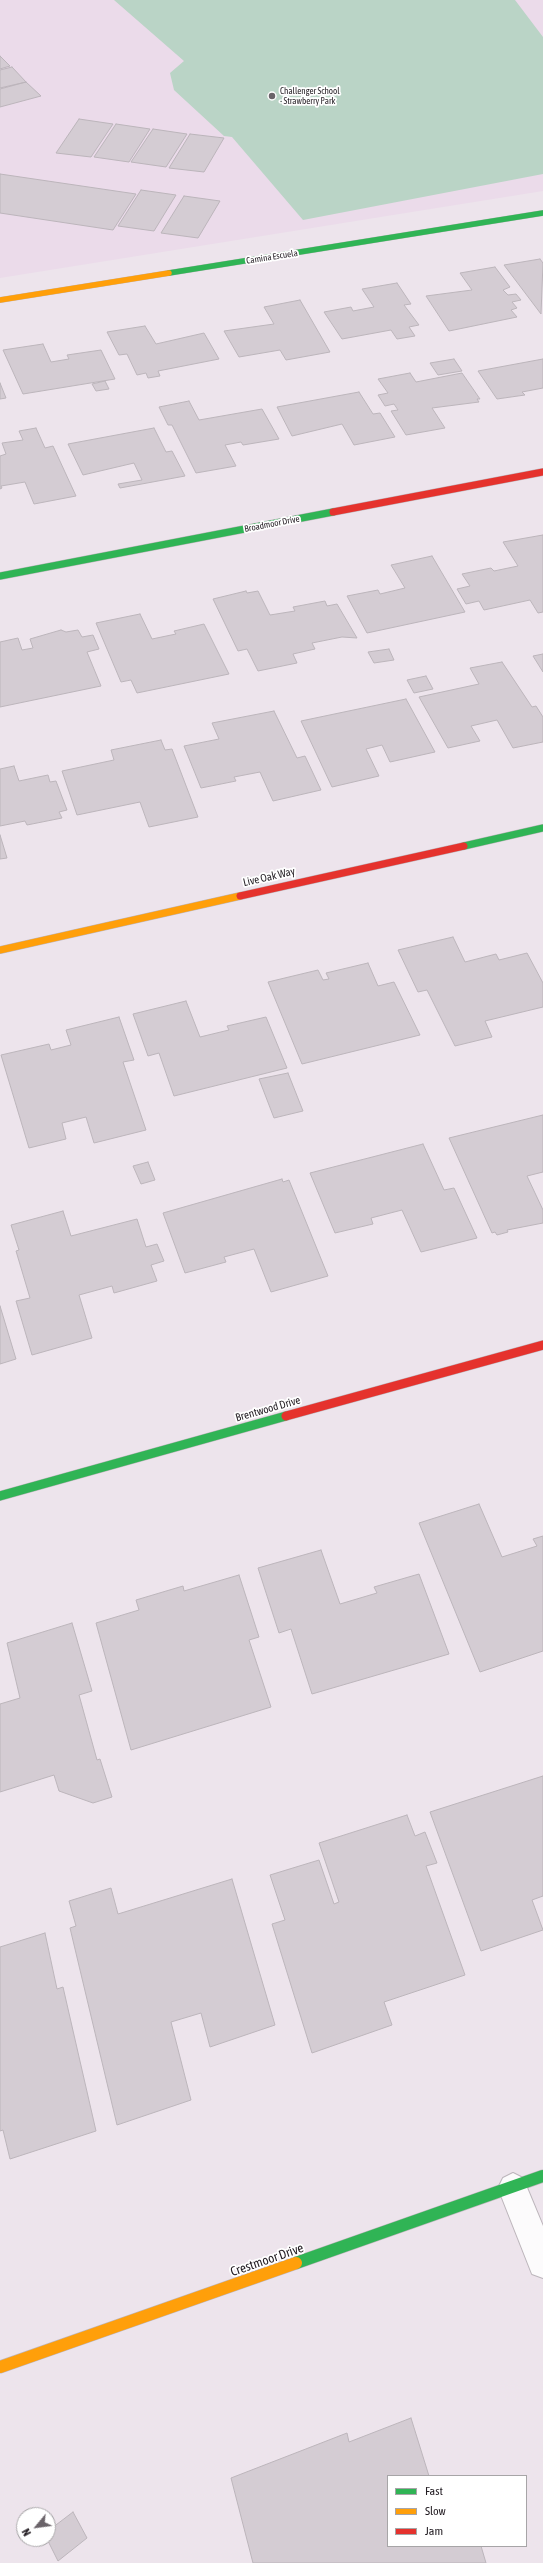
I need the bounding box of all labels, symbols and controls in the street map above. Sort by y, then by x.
place label: Challenger School - Strawberry Park [280,86,340,107]
marker: Challenger School - Strawberry Park [267,91,277,101]
street label: Camina Escuela [246,248,298,266]
street label: Broadmoor Drive [244,513,300,535]
street label: Live Oak Way [242,865,296,889]
street label: Brentwood Drive [234,1393,302,1425]
street label: Crestmoor Drive [228,2240,306,2280]
legend [387,2475,527,2547]
text: Fast [425,2484,443,2498]
text: Slow [425,2504,446,2518]
north arrow [16,2507,56,2547]
text: Jam [425,2524,443,2538]
text: N [20,2527,33,2538]

